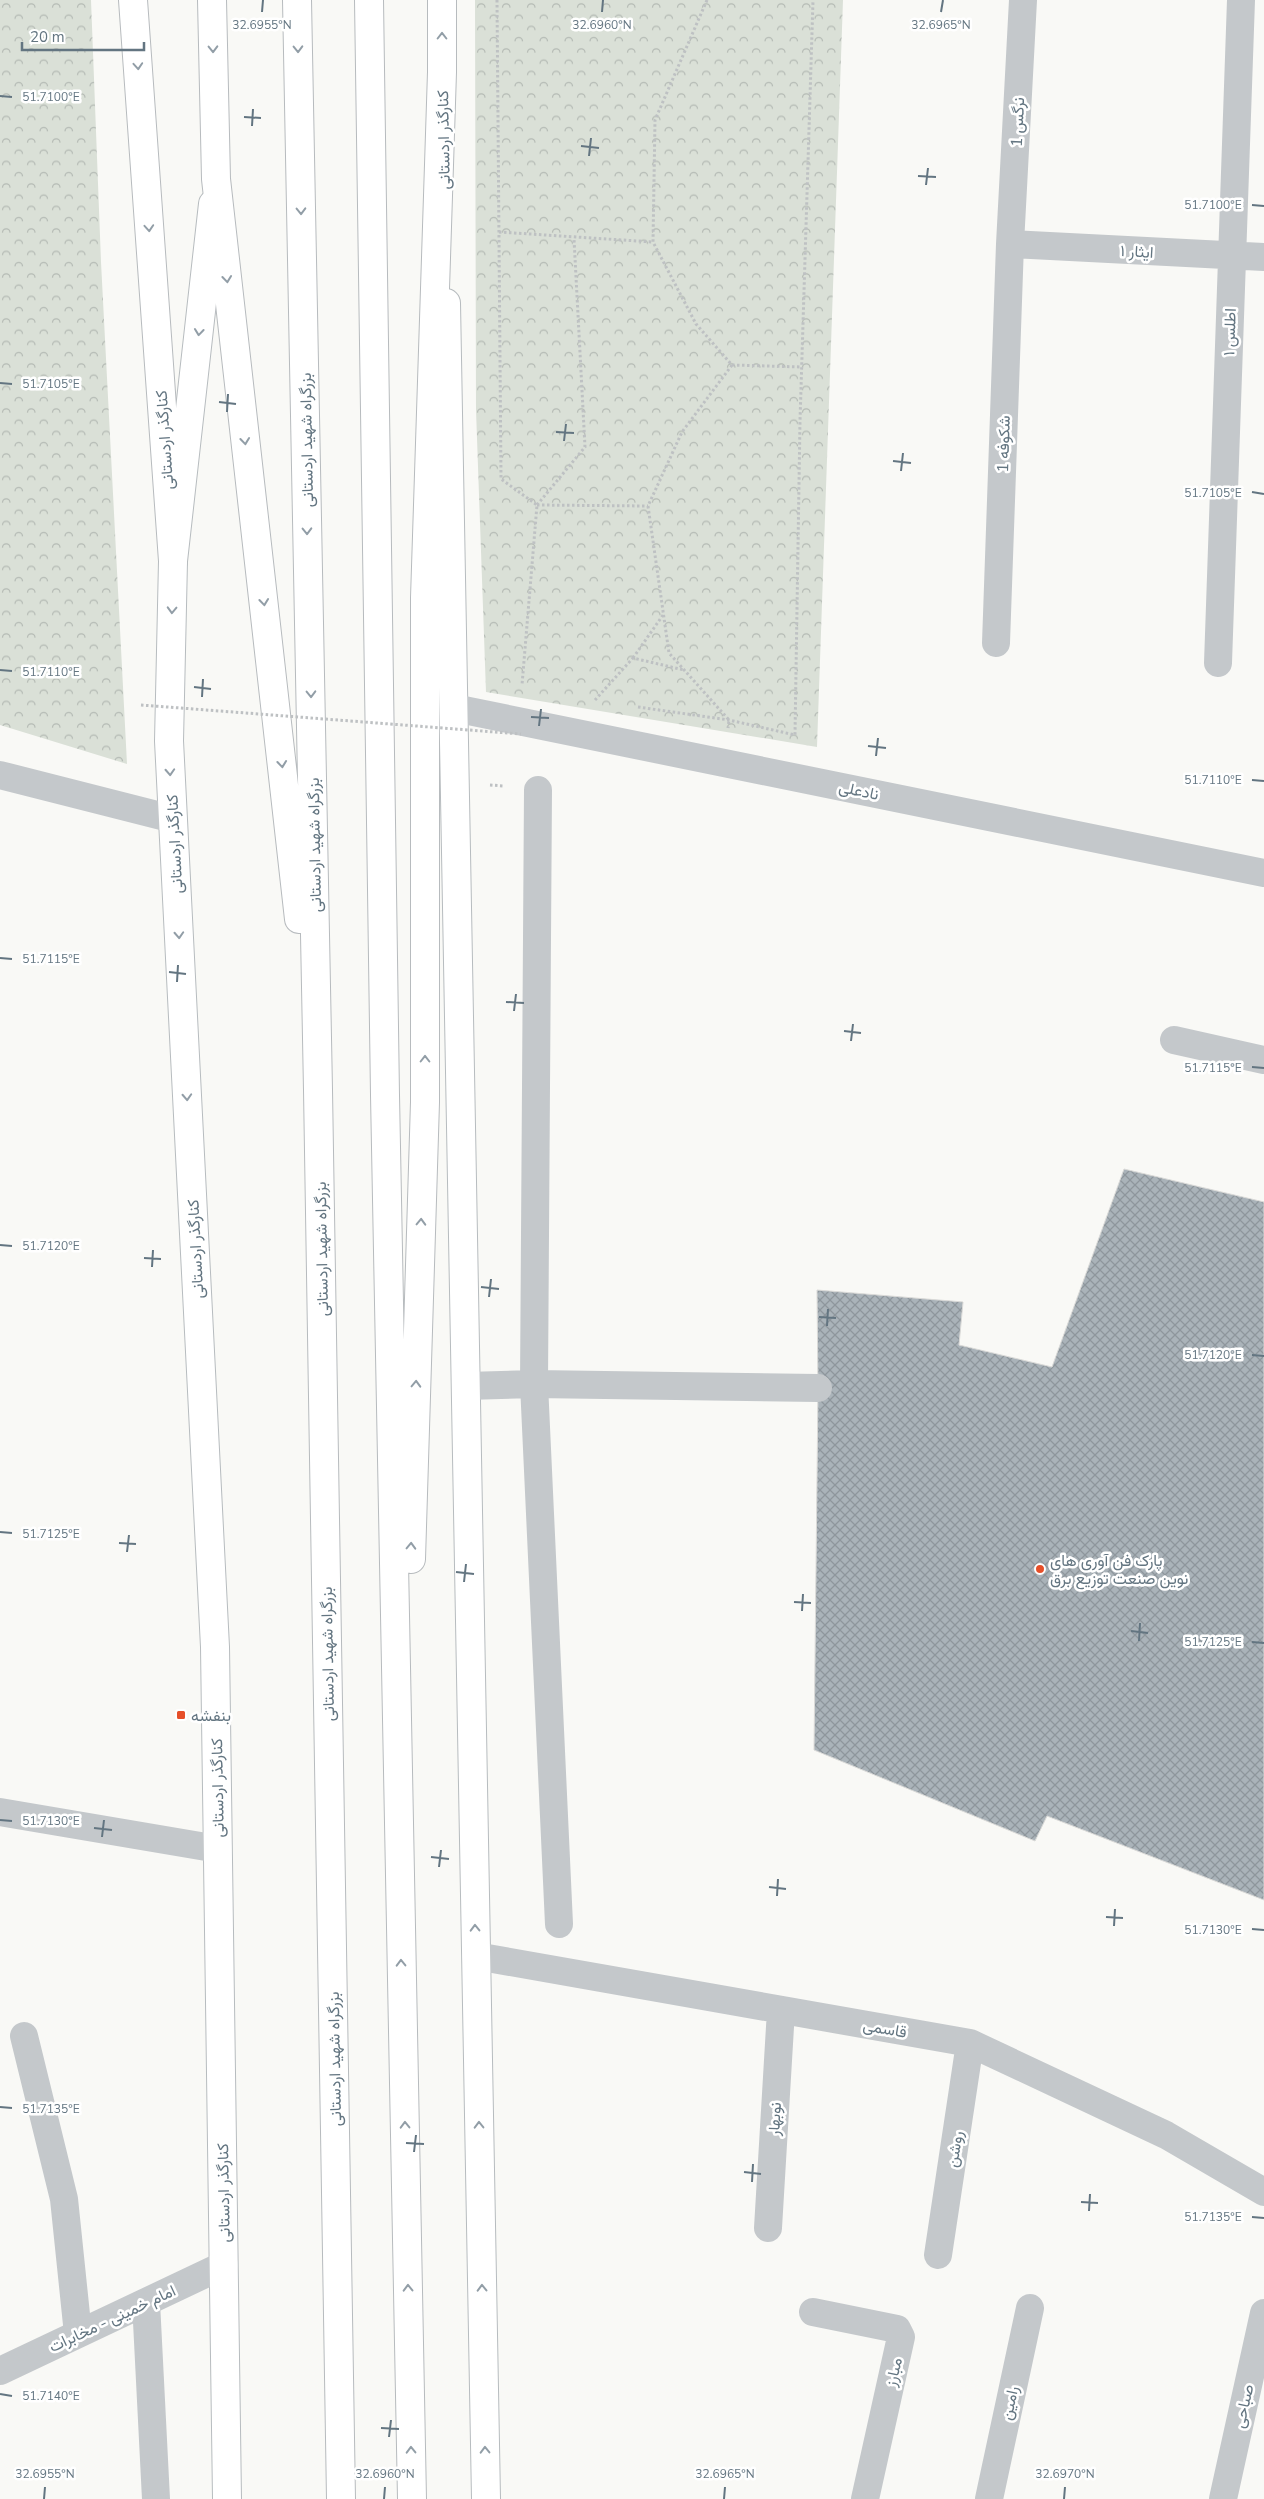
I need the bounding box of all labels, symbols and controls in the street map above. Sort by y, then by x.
text: 32.6955°N [232,17,292,33]
text: 32.6960°N [572,17,632,33]
text: 32.6965°N [911,17,971,33]
scale bar [22,20,145,52]
text: 20 m [30,27,65,47]
one-way arrow [437,32,447,40]
one-way arrow [208,45,218,53]
one-way arrow [293,45,303,53]
one-way arrow [132,62,143,70]
text: 51.7100°E [22,89,80,105]
street label: کنارگذر اردستانی [432,90,456,190]
street label: نرگس 1 [1006,97,1030,148]
text: 51.7100°E [1184,197,1242,213]
one-way arrow [296,208,306,215]
one-way arrow [144,224,155,232]
street label: ایثار ۱ [1120,240,1154,264]
one-way arrow [221,276,232,284]
street label: اطلس ۱ [1218,308,1242,356]
one-way arrow [194,328,205,336]
street label: بزرگراه شهید اردستانی [295,373,319,507]
text: 51.7105°E [22,376,80,392]
street label: کنارگذر اردستانی [151,390,179,490]
street label: شکوفه 1 [992,415,1016,473]
one-way arrow [239,437,250,445]
text: 51.7105°E [1184,485,1242,501]
one-way arrow [302,527,313,535]
one-way arrow [258,599,269,607]
one-way arrow [166,606,177,614]
text: 51.7110°E [22,664,80,680]
one-way arrow [305,690,316,698]
one-way arrow [276,760,287,768]
one-way arrow [165,769,176,777]
text: 51.7110°E [1184,772,1242,788]
street label: نادعلی [837,776,881,806]
street label: بزرگراه شهید اردستانی [303,778,327,912]
street label: کنارگذر اردستانی [161,794,189,894]
one-way arrow [173,931,184,939]
text: 51.7115°E [22,951,80,967]
one-way arrow [420,1055,430,1062]
text: 51.7115°E [1184,1060,1242,1076]
one-way arrow [182,1093,193,1101]
street label: بزرگراه شهید اردستانی [310,1182,334,1316]
street label: کنارگذر اردستانی [182,1199,210,1299]
one-way arrow [416,1217,426,1225]
text: 51.7120°E [22,1238,80,1254]
text: 51.7120°E [1184,1347,1242,1363]
one-way arrow [411,1380,421,1388]
text: 51.7125°E [22,1526,80,1542]
one-way arrow [406,1542,416,1550]
place label: پارک فن آوری های نوین صنعت توزیع برق [1050,1550,1188,1590]
marker: پارک فن آوری های نوین صنعت توزیع برق [1034,1563,1046,1575]
street label: بزرگراه شهید اردستانی [316,1587,340,1721]
text: 51.7125°E [1184,1634,1242,1650]
place label: بنفشه [191,1705,231,1727]
marker: بنفشه [175,1709,187,1721]
street label: کنارگذر اردستانی [206,1738,230,1838]
text: 51.7130°E [22,1813,80,1829]
text: 51.7130°E [1184,1922,1242,1938]
one-way arrow [470,1924,480,1932]
one-way arrow [396,1959,406,1966]
street label: بزرگراه شهید اردستانی [323,1992,347,2126]
street label: قاسمی [861,2014,908,2044]
text: 51.7135°E [22,2101,80,2117]
street label: نوبهار [763,2101,787,2138]
one-way arrow [399,2121,410,2129]
one-way arrow [474,2121,484,2129]
street label: روشن [941,2129,969,2169]
street label: کنارگذر اردستانی [212,2143,236,2243]
text: 51.7135°E [1184,2209,1242,2225]
street label: امام خمینی - مخابرات [45,2280,179,2358]
one-way arrow [403,2284,413,2292]
one-way arrow [477,2284,487,2292]
street label: مبارز [880,2356,908,2390]
street label: صباحی [1228,2382,1260,2430]
street label: رامین [996,2384,1024,2422]
text: 51.7140°E [22,2388,80,2404]
one-way arrow [406,2446,416,2454]
one-way arrow [480,2446,490,2454]
text: 32.6955°N [15,2466,75,2482]
text: 32.6960°N [355,2466,415,2482]
text: 32.6965°N [695,2466,755,2482]
text: 32.6970°N [1035,2466,1095,2482]

